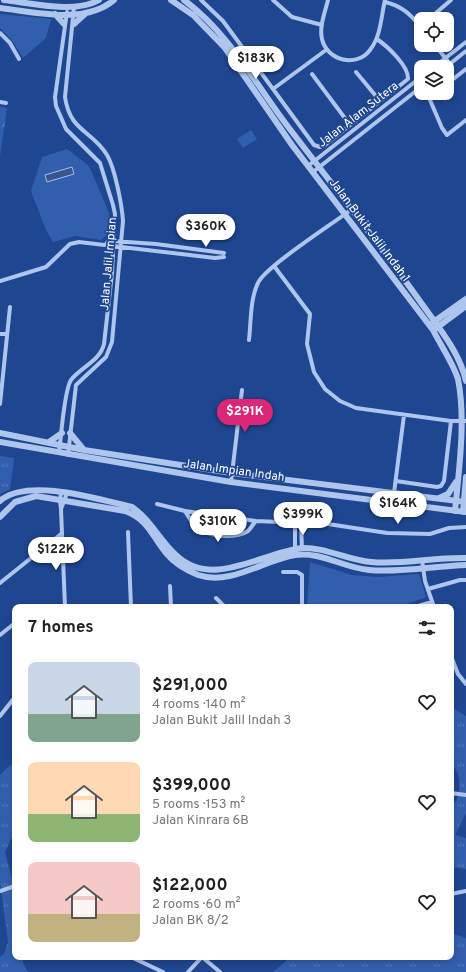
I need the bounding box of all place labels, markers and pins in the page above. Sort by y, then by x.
pin: $183K [228,46,284,80]
pin: $360K [178,214,234,248]
pin: $291K [217,399,273,433]
pin: $164K [370,491,426,525]
pin: $399K [275,502,331,536]
pin: $310K [190,509,246,543]
pin: $122K [28,537,84,571]

